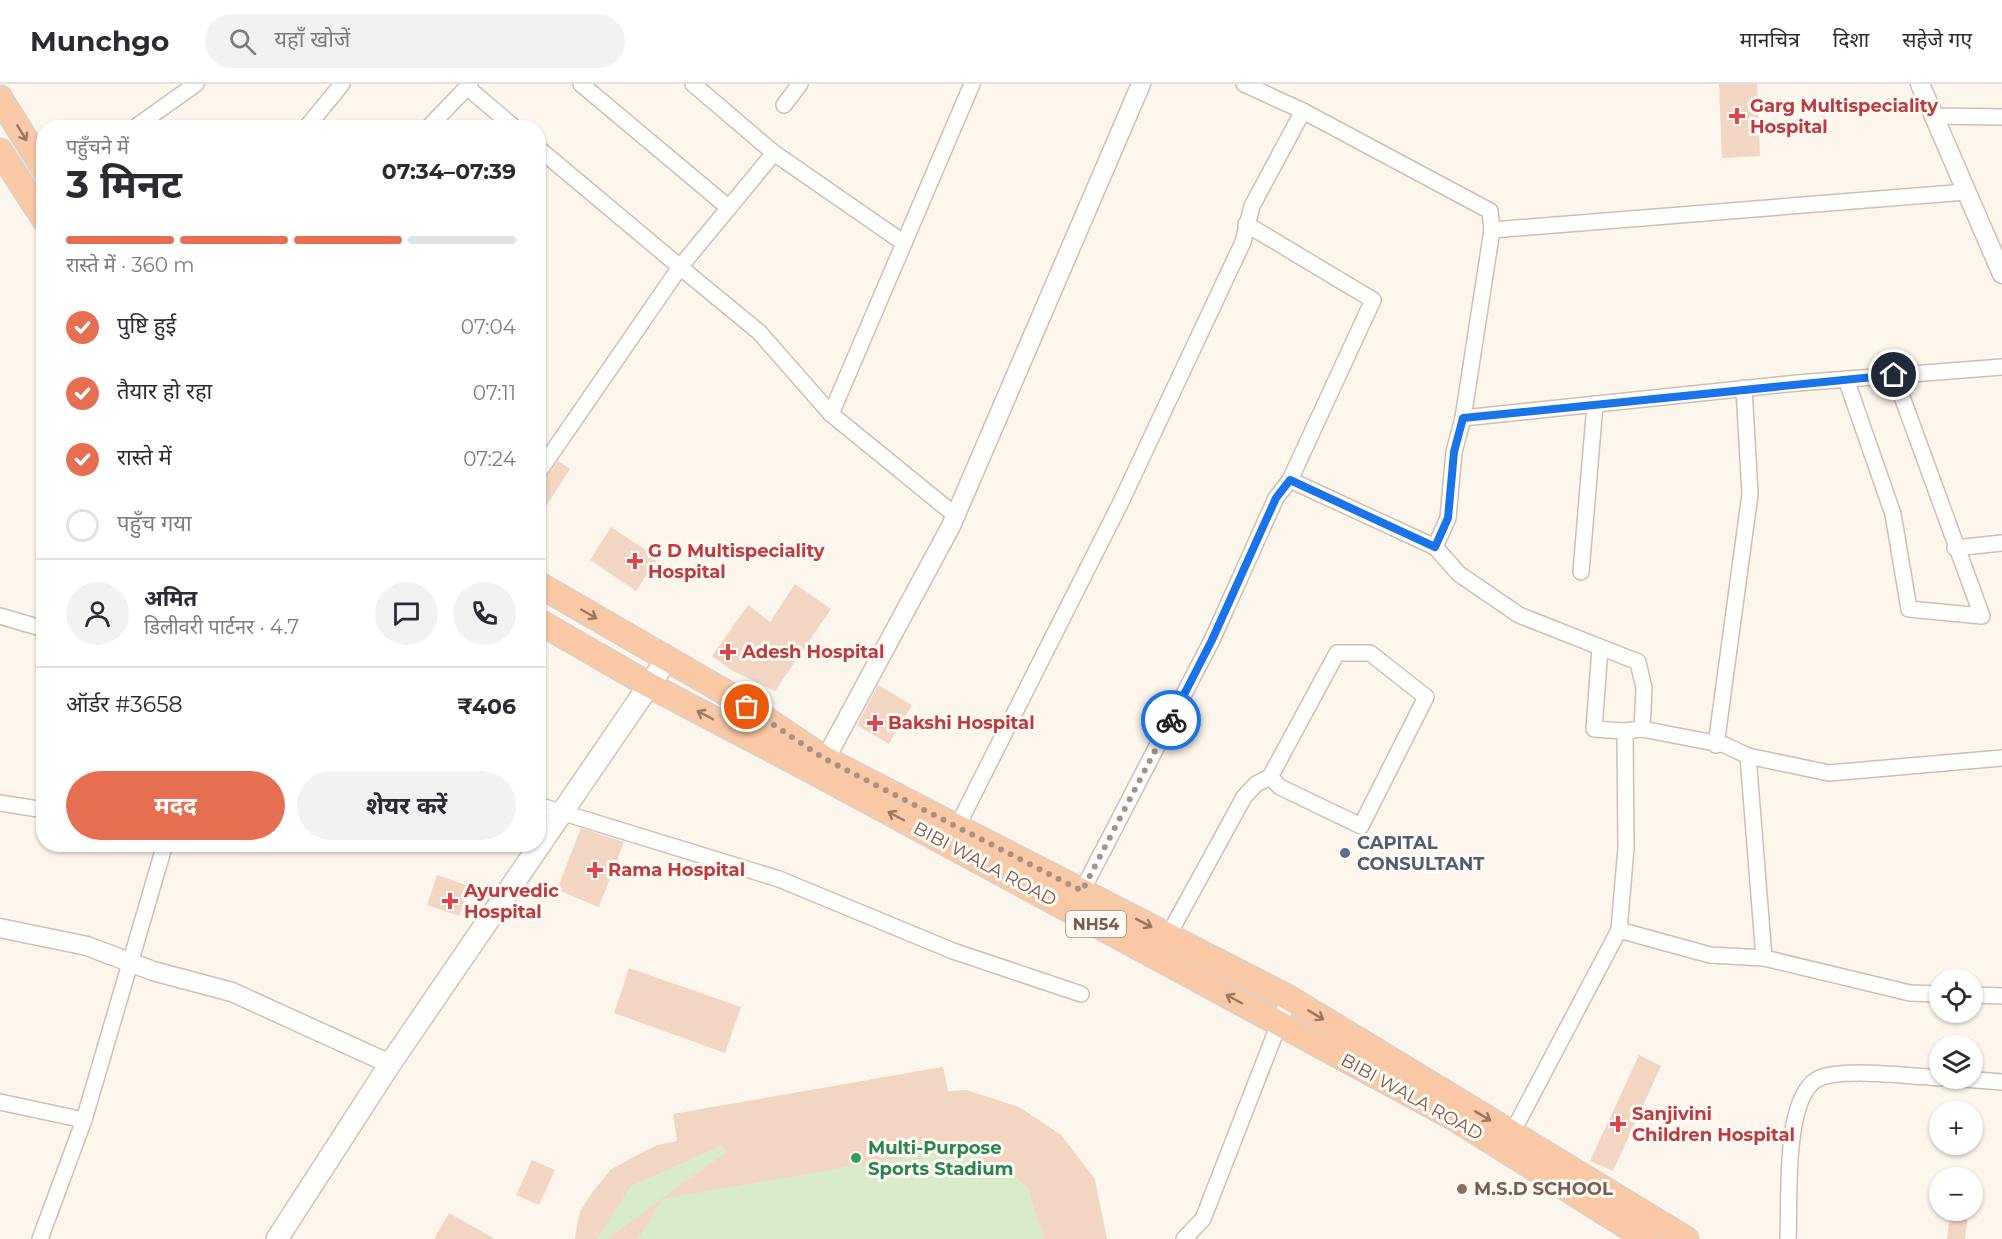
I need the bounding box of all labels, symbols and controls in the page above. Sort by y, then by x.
search box [205,14,625,68]
text: Munchgo [30,24,169,58]
icon: search [226,25,259,58]
text: यहाँ खोजें [274,26,350,53]
text: मानचित्र [1740,27,1800,52]
text: दिशा [1833,27,1869,52]
text: सहेजे गए [1902,27,1972,52]
place label: Garg Multispeciality Hospital [1750,95,1938,138]
marker: Garg Multispeciality Hospital [1728,107,1746,125]
one-way arrow [15,125,28,142]
text: पहुँचने में [66,135,129,159]
text: 07:34–07:39 [382,158,516,185]
text: 3 मिनट [66,160,182,208]
text: रास्ते में · 360 m [66,253,194,277]
icon: check [66,311,99,344]
text: पुष्टि हुई [117,312,176,339]
text: 07:04 [461,315,516,339]
pin [1868,349,1919,400]
icon: home [1877,358,1910,391]
icon: check [66,377,99,410]
text: तैयार हो रहा [117,378,212,405]
text: 07:11 [473,381,516,405]
icon: check [66,443,99,476]
text: रास्ते में [117,444,172,471]
text: 07:24 [463,447,516,471]
text: पहुँच गया [117,510,192,537]
place label: G D Multispeciality Hospital [648,540,825,583]
marker: G D Multispeciality Hospital [626,552,644,570]
button: person [66,582,129,645]
button: chat [375,582,438,645]
button: phone [453,582,516,645]
text: अमित [144,585,197,612]
one-way arrow [580,608,597,620]
text: डिलीवरी पार्टनर · 4.7 [144,615,299,639]
place label: Adesh Hospital [741,641,884,663]
marker: Adesh Hospital [719,643,737,661]
pin [721,681,772,732]
icon: bag [730,690,763,723]
courier [1141,690,1201,750]
text: ऑर्डर #3658 [66,691,183,718]
text: ₹406 [457,693,516,720]
icon: bike [1155,704,1188,737]
one-way arrow [697,709,715,720]
place label: Bakshi Hospital [888,712,1035,734]
marker: Bakshi Hospital [866,714,884,732]
button: मदद [66,771,285,840]
button: शेयर करें [297,771,516,840]
one-way arrow [888,810,905,822]
street label: BIBI WALA ROAD [910,817,1060,911]
place label: CAPITAL CONSULTANT [1357,832,1485,875]
marker: CAPITAL CONSULTANT [1338,846,1352,860]
place label: Rama Hospital [608,859,745,881]
marker: Rama Hospital [586,861,604,879]
place label: Ayurvedic Hospital [463,880,559,923]
marker: Ayurvedic Hospital [441,892,459,910]
road number: NH54 [1066,911,1126,937]
one-way arrow [1135,917,1152,929]
map controls [1929,969,1983,1221]
button: locate [1929,969,1983,1023]
one-way arrow [1226,993,1243,1005]
one-way arrow [1307,1009,1324,1021]
button: layers [1929,1035,1983,1089]
street label: BIBI WALA ROAD [1337,1049,1487,1145]
button: + [1929,1101,1983,1155]
place label: Sanjivini Children Hospital [1632,1103,1795,1146]
one-way arrow [1474,1110,1491,1122]
marker: Sanjivini Children Hospital [1609,1115,1627,1133]
place label: Multi-Purpose Sports Stadium [868,1137,1014,1180]
marker: Multi-Purpose Sports Stadium [849,1151,863,1165]
button: − [1929,1167,1983,1221]
place label: M.S.D SCHOOL [1474,1178,1613,1200]
marker: M.S.D SCHOOL [1455,1182,1469,1196]

